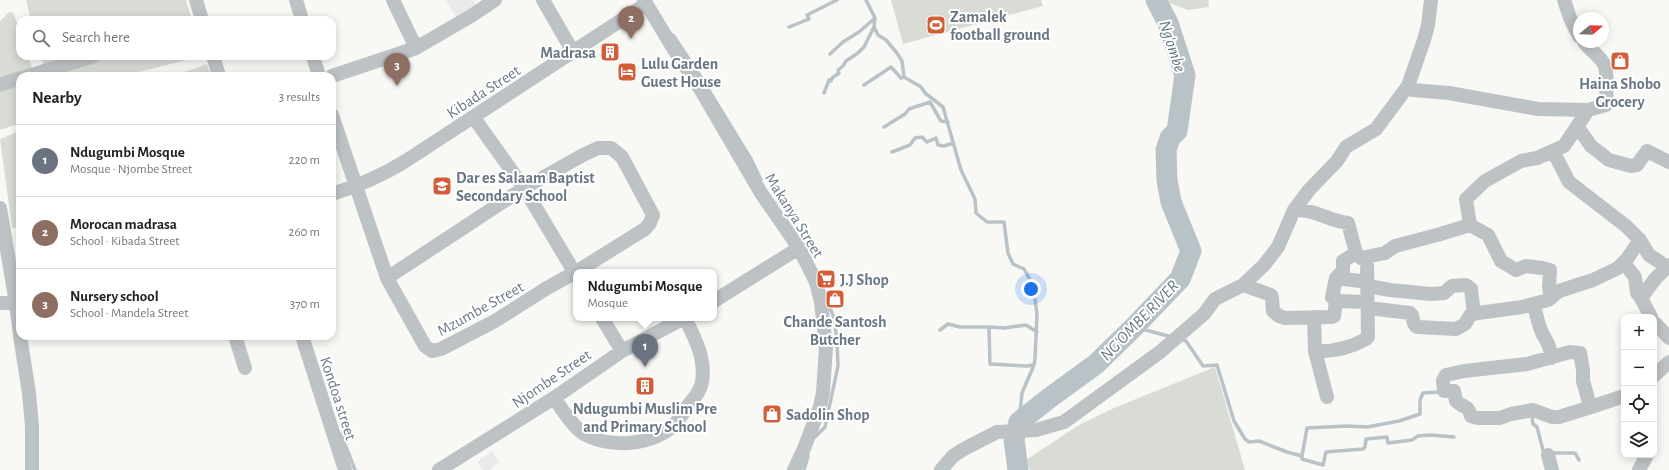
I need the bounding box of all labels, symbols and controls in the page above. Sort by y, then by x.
pin: 2 [618,6,644,39]
place label: Zamalek football ground [950,9,1050,43]
north arrow [1573,12,1609,48]
sports icon: Zamalek football ground [925,14,947,36]
search box [16,16,336,60]
water label: Ng'ombe [1156,18,1189,74]
icon: search [30,27,52,49]
text: Search here [62,30,130,45]
building icon: Madrasa [599,41,621,63]
place label: Madrasa [540,45,596,61]
shop icon: Haina Shobo Grocery [1609,50,1631,72]
pin: 3 [384,53,410,86]
place label: Lulu Garden Guest House [641,56,721,90]
hotel icon: Lulu Garden Guest House [616,61,638,83]
street label: Kibada Street [444,62,523,121]
place label: Haina Shobo Grocery [1579,76,1661,111]
text: Nearby [32,89,82,106]
text: 3 results [279,91,320,104]
text: Ndugumbi Mosque [70,145,185,160]
text: 1 [43,154,47,167]
text: 220 m [289,154,320,167]
text: Mosque · Njombe Street [70,163,192,176]
place label: Dar es Salaam Baptist Secondary School [456,170,595,205]
street label: Makanya Street [761,170,826,261]
school or university icon: Dar es Salaam Baptist Secondary School [431,175,453,197]
text: Morocan madrasa [70,217,177,232]
text: 2 [42,226,48,239]
text: 260 m [289,226,320,239]
text: School · Kibada Street [70,235,179,248]
supermarket icon: J.J Shop [815,268,837,290]
popup [573,269,717,321]
place label: J.J Shop [840,272,889,288]
water label: NG'OMBE RIVER [1097,277,1182,364]
street label: Mzumbe Street [435,279,526,339]
text: Ndugumbi Mosque [588,279,702,294]
your location [1021,279,1041,299]
shop icon: Chande Santosh Butcher [824,288,846,310]
text: Nursery school [70,289,159,304]
text: Mosque [588,297,628,310]
text: 3 [42,298,48,311]
text: 370 m [290,298,320,311]
text: School · Mandela Street [70,307,188,320]
place label: Chande Santosh Butcher [784,314,886,348]
map controls [1621,314,1657,458]
button: + [1621,314,1657,350]
pin: 1 [632,334,658,367]
street label: Njombe Street [509,347,595,412]
button: − [1621,350,1657,386]
street label: Kondoa street [317,355,359,442]
building icon: Ndugumbi Muslim Pre and Primary School [634,375,656,397]
button: locate [1621,386,1657,422]
place label: Ndugumbi Muslim Pre and Primary School [573,401,718,436]
shop icon: Sadolin Shop [761,403,783,425]
place label: Sadolin Shop [786,407,870,423]
button: layers [1621,422,1657,458]

